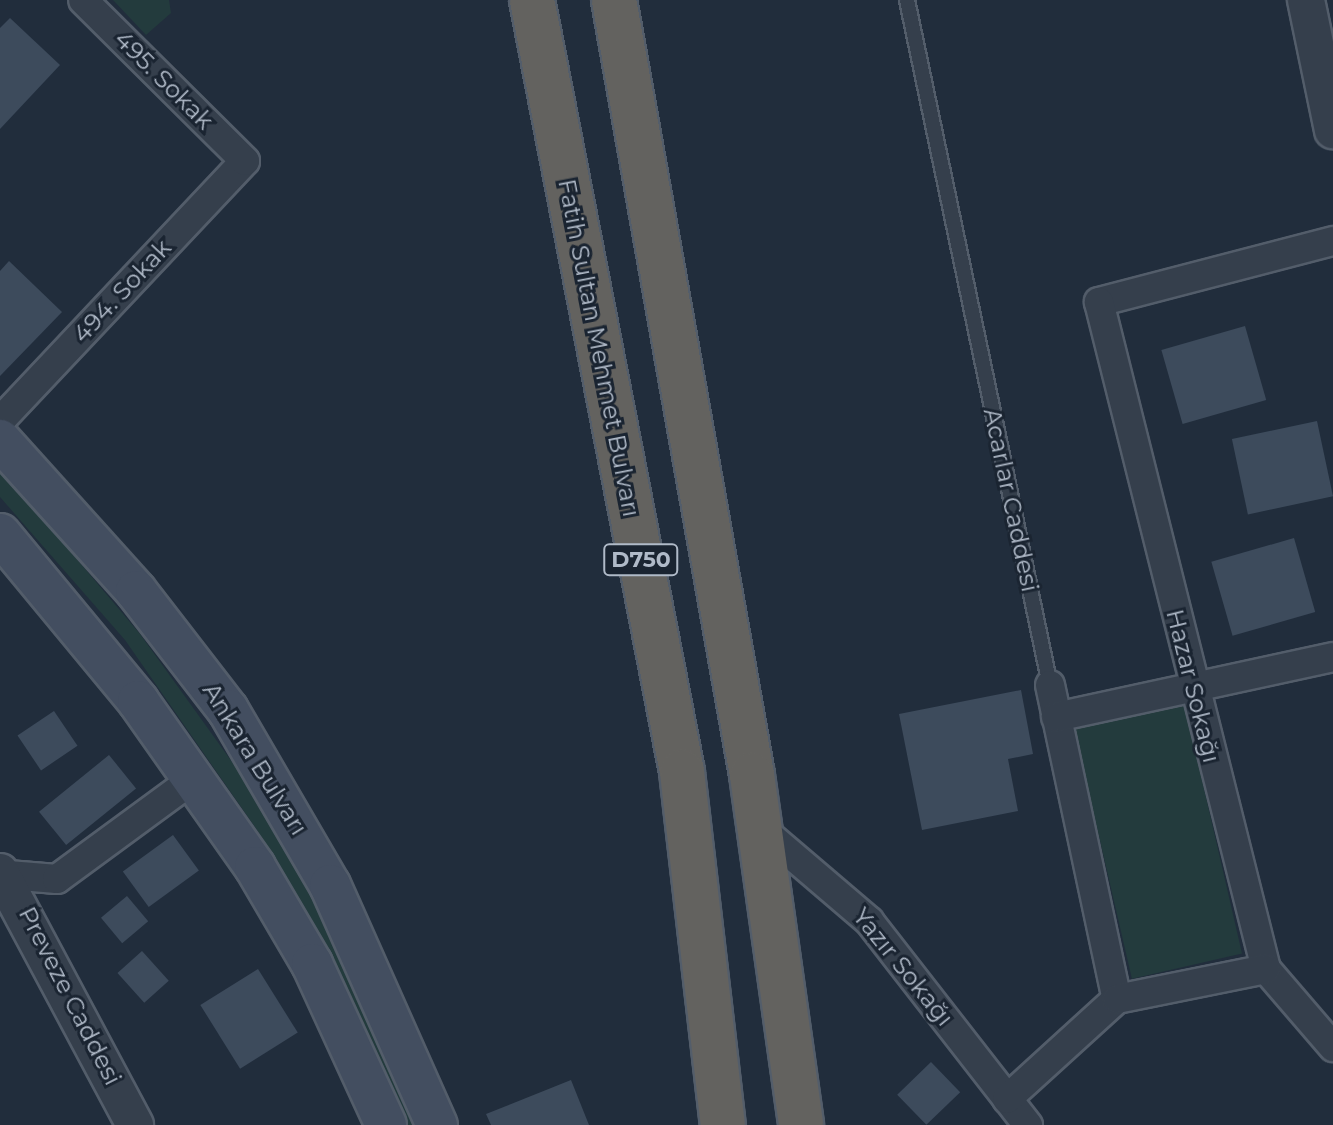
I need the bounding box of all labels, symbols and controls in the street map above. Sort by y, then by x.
street label: 495. Sokak [109,25,219,135]
street label: Fatih Sultan Mehmet Bulvarı [552,177,646,519]
street label: 494. Sokak [67,233,177,349]
street label: Acarlar Caddesi [977,406,1045,594]
road number: D750 [603,542,679,578]
street label: Hazar Sokağı [1160,606,1226,766]
street label: Ankara Bulvarı [197,678,313,840]
street label: Preveze Caddesi [13,902,127,1090]
street label: Yazır Sokağı [847,902,959,1032]

